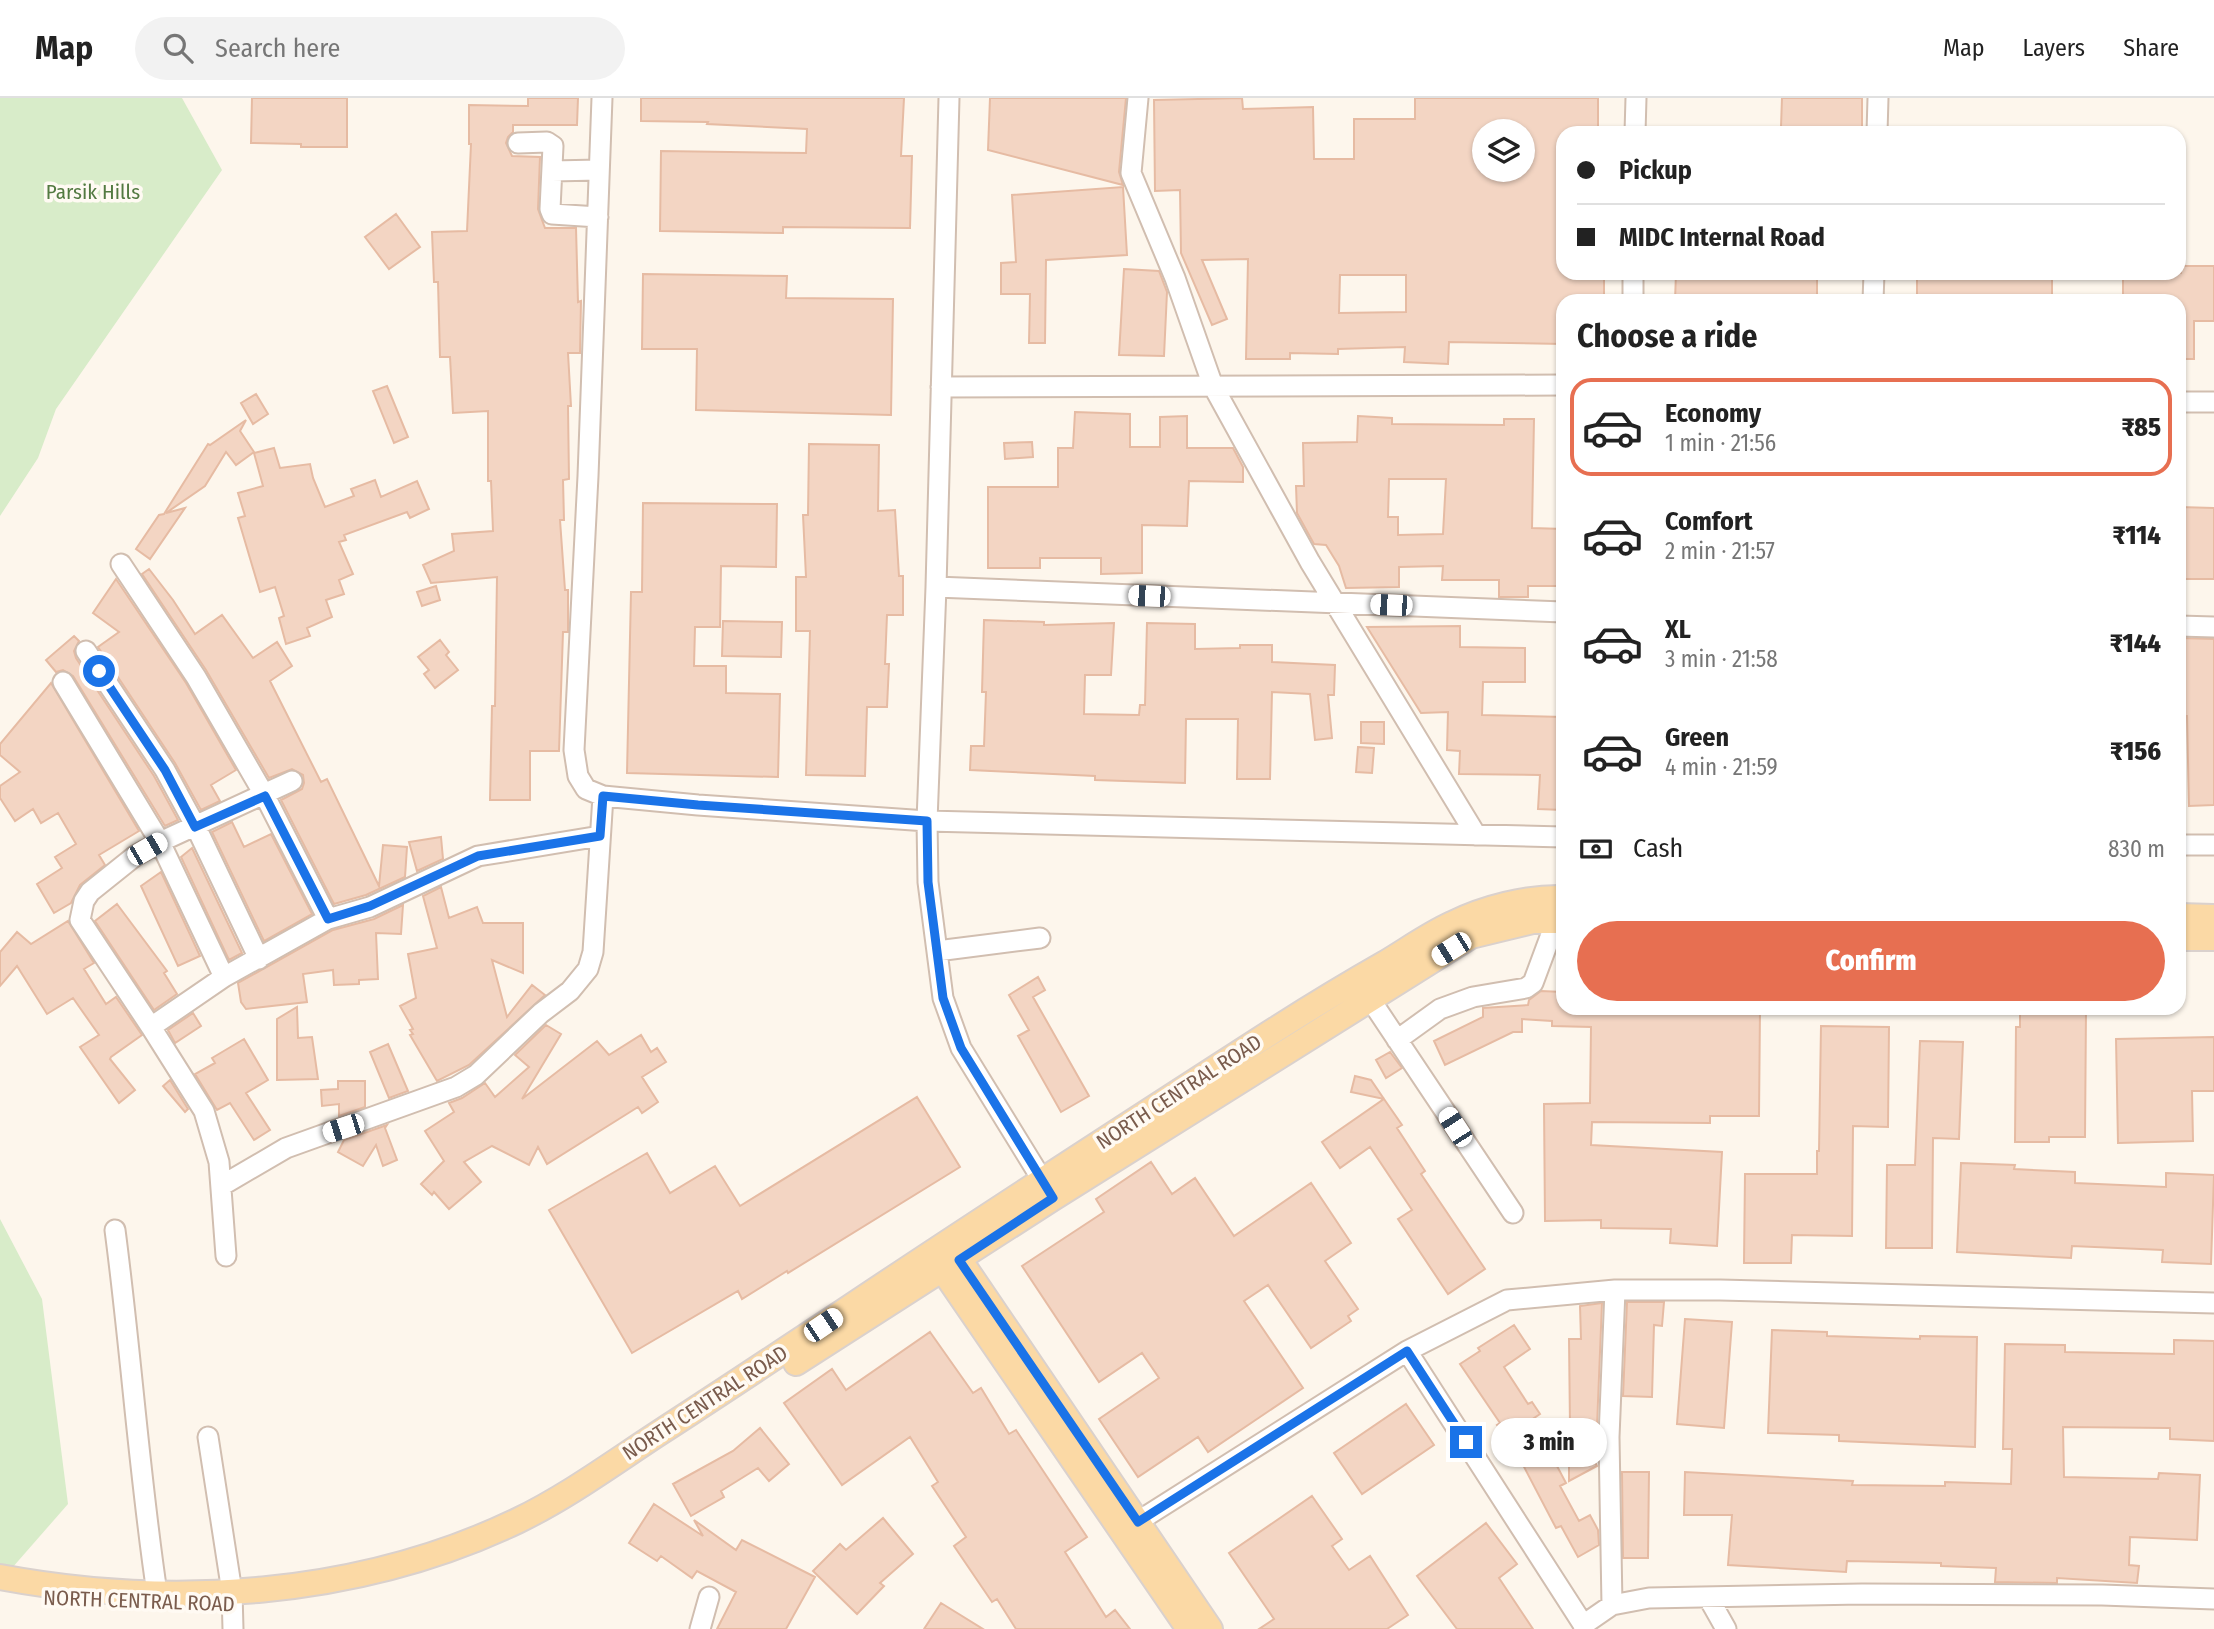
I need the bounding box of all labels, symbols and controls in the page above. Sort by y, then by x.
search box [135,17,625,80]
text: Map [35,28,93,68]
icon: search [159,29,197,67]
text: Search here [215,33,340,64]
text: Map [1943,34,1985,62]
text: Layers [2023,34,2085,62]
text: Share [2123,34,2179,62]
map controls [1472,119,1535,182]
button: layers [1472,119,1535,182]
text: Pickup [1619,155,1692,186]
park label: Parsik Hills [46,179,140,205]
text: MIDC Internal Road [1619,222,1825,253]
text: Choose a ride [1577,317,1758,355]
icon: car [1581,396,1644,459]
text: Economy [1665,398,1761,429]
text: ₹85 [2121,412,2161,443]
text: 1 min · 21:56 [1665,429,1776,457]
icon: car [1581,504,1644,567]
text: Comfort [1665,506,1753,537]
text: ₹114 [2113,520,2161,551]
text: 2 min · 21:57 [1665,537,1775,565]
car [1128,585,1171,607]
car [1370,594,1413,616]
icon: car [1581,612,1644,675]
text: XL [1665,614,1691,645]
text: ₹144 [2110,628,2161,659]
text: 3 min · 21:58 [1665,645,1778,673]
route start [83,655,115,687]
icon: car [1581,720,1644,783]
text: Green [1665,722,1729,753]
text: ₹156 [2110,736,2161,767]
text: 4 min · 21:59 [1665,753,1778,781]
car [124,829,171,869]
icon: cash [1577,830,1615,868]
text: Cash [1633,833,1683,864]
text: 830 m [2108,835,2165,863]
button: Confirm [1577,921,2165,1001]
car [1428,929,1475,969]
street label: NORTH CENTRAL ROAD [1092,1029,1266,1155]
car [1435,1104,1476,1150]
car [320,1112,367,1144]
car [800,1305,847,1345]
street label: NORTH CENTRAL ROAD [618,1340,792,1466]
callout: 3 min [1490,1418,1606,1466]
route end [1450,1426,1482,1458]
text: 3 min [1523,1428,1575,1456]
street label: NORTH CENTRAL ROAD [43,1585,235,1617]

